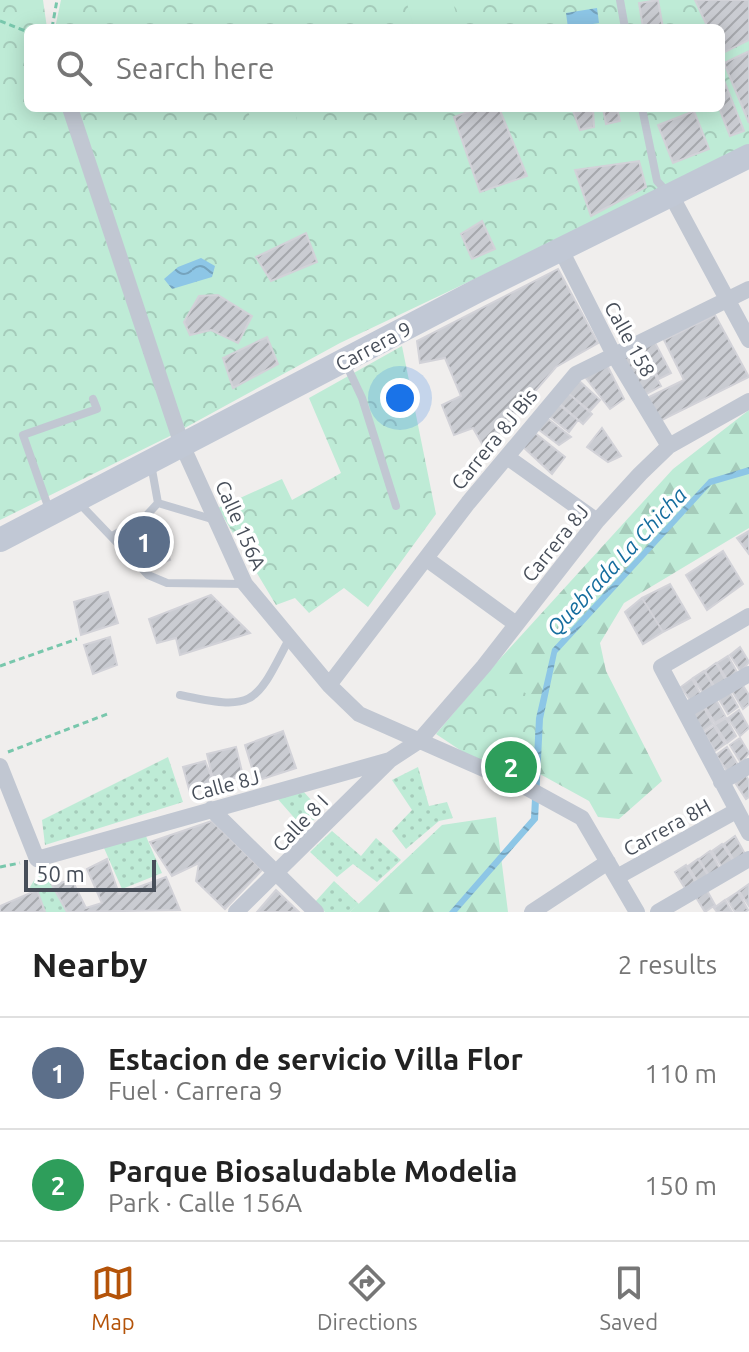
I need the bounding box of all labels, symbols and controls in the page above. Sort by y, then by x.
search box [24,24,725,112]
icon: search [52,46,96,90]
text: Search here [116,51,275,85]
street label: Calle 158 [600,297,660,381]
street label: Carrera 9 [331,316,415,376]
your location [380,378,420,418]
street label: Carrera 8J Bis [446,384,542,494]
street label: Calle 156A [211,477,271,573]
water label: Quebrada La Chicha [541,482,691,640]
street label: Carrera 8J [517,500,593,586]
pin: 1 [118,512,170,572]
pin: 2 [485,737,537,797]
street label: Calle 8J [188,765,262,805]
street label: Calle 8 I [268,790,332,856]
street label: Carrera 8H [619,794,715,860]
scale bar [24,856,156,892]
text: 50 m [36,861,85,886]
text: Nearby [32,945,147,983]
text: 2 results [618,950,717,979]
text: Estacion de servicio Villa Flor [108,1042,523,1076]
text: 1 [51,1059,65,1088]
text: 110 m [645,1059,717,1088]
text: Fuel · Carrera 9 [108,1076,283,1105]
text: Parque Biosaludable Modelia [108,1154,518,1188]
text: 2 [51,1171,65,1200]
text: 150 m [645,1171,717,1200]
text: Park · Calle 156A [108,1188,302,1217]
tab: Map [91,1261,135,1334]
tab: Directions [317,1261,418,1334]
tab: Saved [599,1261,658,1334]

